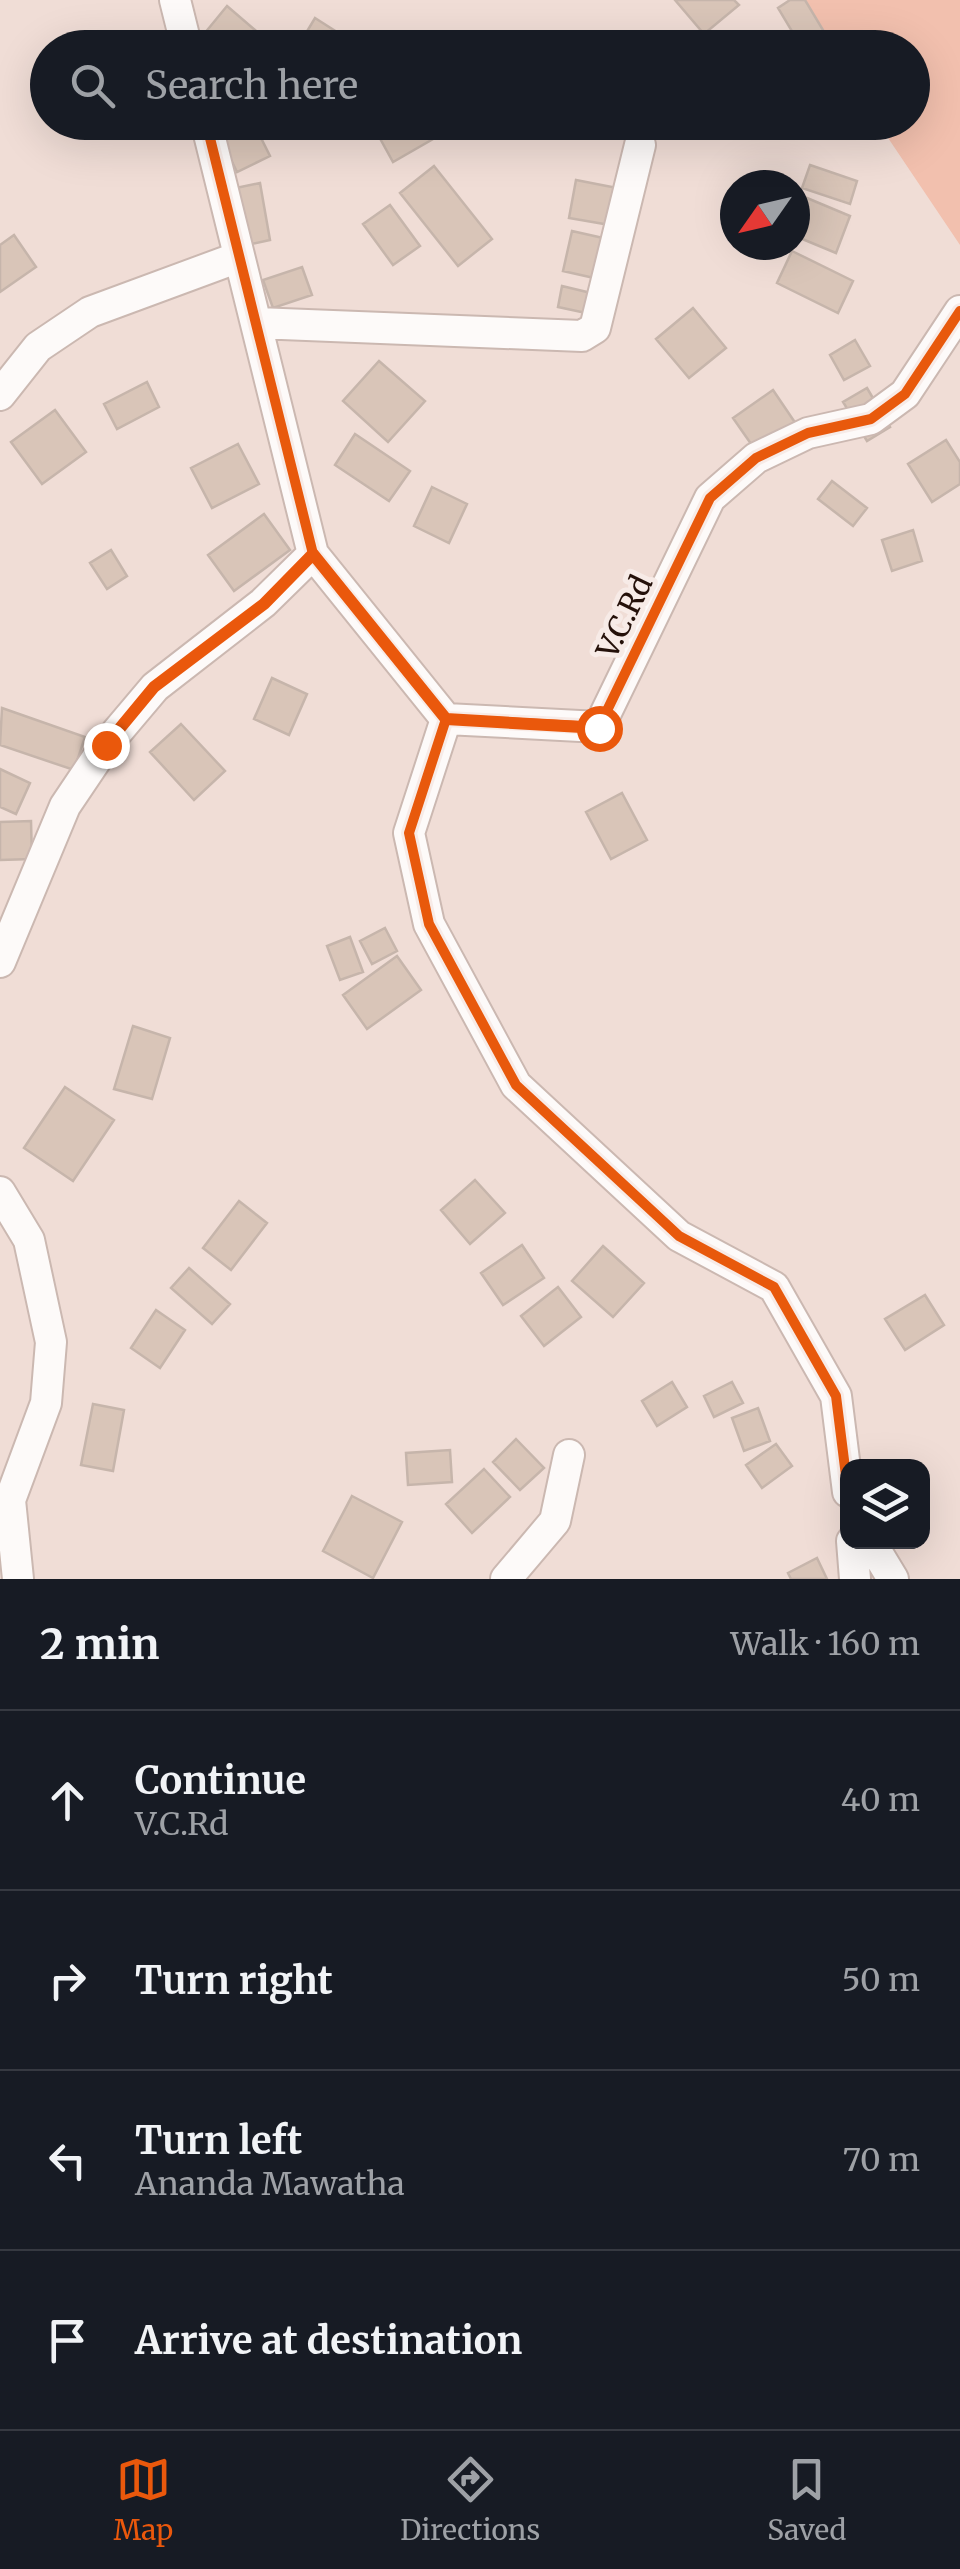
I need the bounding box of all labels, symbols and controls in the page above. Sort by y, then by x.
search box [30,30,930,140]
icon: search [65,58,120,113]
text: Search here [145,62,358,109]
north arrow [720,170,810,260]
street label: V.C.Rd [587,569,660,665]
route start [577,706,623,752]
route end [84,723,130,769]
map controls [840,1459,930,1549]
button: layers [840,1459,930,1549]
text: 2 min [40,1618,160,1670]
text: Walk · 160 m [731,1624,920,1664]
text: Continue [135,1757,306,1804]
icon: ahead [40,1773,95,1828]
text: 40 m [841,1780,920,1820]
text: V.C.Rd [135,1804,229,1844]
icon: right [40,1953,95,2008]
text: Turn right [135,1957,333,2004]
text: 50 m [842,1960,920,2000]
text: Turn left [135,2117,302,2164]
icon: left [40,2133,95,2188]
text: 70 m [843,2140,920,2180]
text: Ananda Mawatha [135,2164,405,2204]
icon: arrive [40,2313,95,2368]
text: Arrive at destination [135,2317,522,2364]
tab: Map [113,2452,173,2548]
tab: Directions [400,2452,540,2548]
tab: Saved [767,2452,846,2548]

